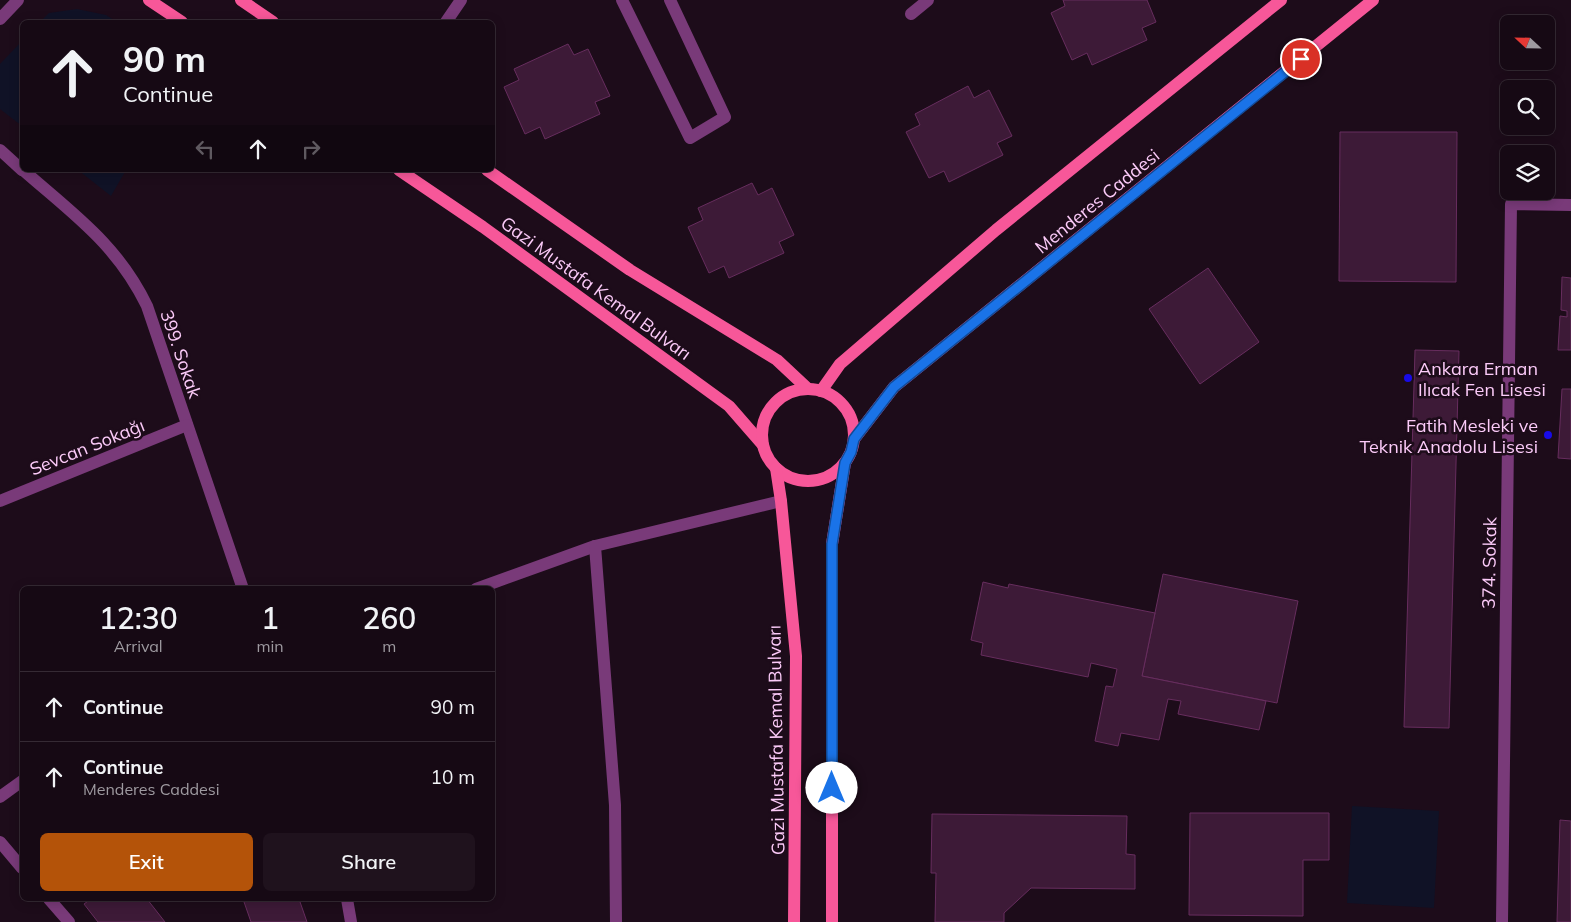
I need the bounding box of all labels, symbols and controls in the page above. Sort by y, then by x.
north arrow [1500,15,1555,70]
map controls [1500,15,1555,200]
text: 90 m [123,37,206,81]
pin [1280,38,1322,80]
icon: ahead [40,40,105,105]
icon: arrive [1287,45,1315,73]
text: Continue [123,80,213,108]
button: search [1500,80,1555,135]
icon: left [191,135,219,163]
icon: ahead [244,135,272,163]
icon: right [297,135,325,163]
street label: Menderes Caddesi [1030,144,1164,258]
button: layers [1500,145,1555,200]
street label: Gazi Mustafa Kemal Bulvarı [496,211,696,365]
street label: 399. Sokak [155,307,207,402]
place label: Ankara Erman Ilıcak Fen Lisesi [1418,357,1546,401]
marker: Ankara Erman Ilıcak Fen Lisesi [1402,372,1414,384]
street label: Sevcan Sokağı [26,414,148,480]
place label: Fatih Mesleki ve Teknik Anadolu Lisesi [1360,414,1538,458]
marker: Fatih Mesleki ve Teknik Anadolu Lisesi [1542,429,1554,441]
street label: 374. Sokak [1477,516,1501,609]
text: 12:30 [99,599,178,637]
text: 1 [261,599,279,637]
text: 260 [362,599,416,637]
street label: Gazi Mustafa Kemal Bulvarı [762,625,790,855]
text: Arrival [114,636,163,656]
text: min [256,636,284,656]
text: m [382,636,396,656]
icon: ahead [40,693,68,721]
text: Continue [83,695,163,719]
text: 90 m [431,695,475,719]
text: Continue [83,755,163,779]
position arrow [805,761,857,813]
icon: ahead [40,763,68,791]
text: 10 m [431,765,475,789]
text: Menderes Caddesi [83,779,220,799]
button: Exit [40,833,253,891]
button: Share [263,833,475,891]

